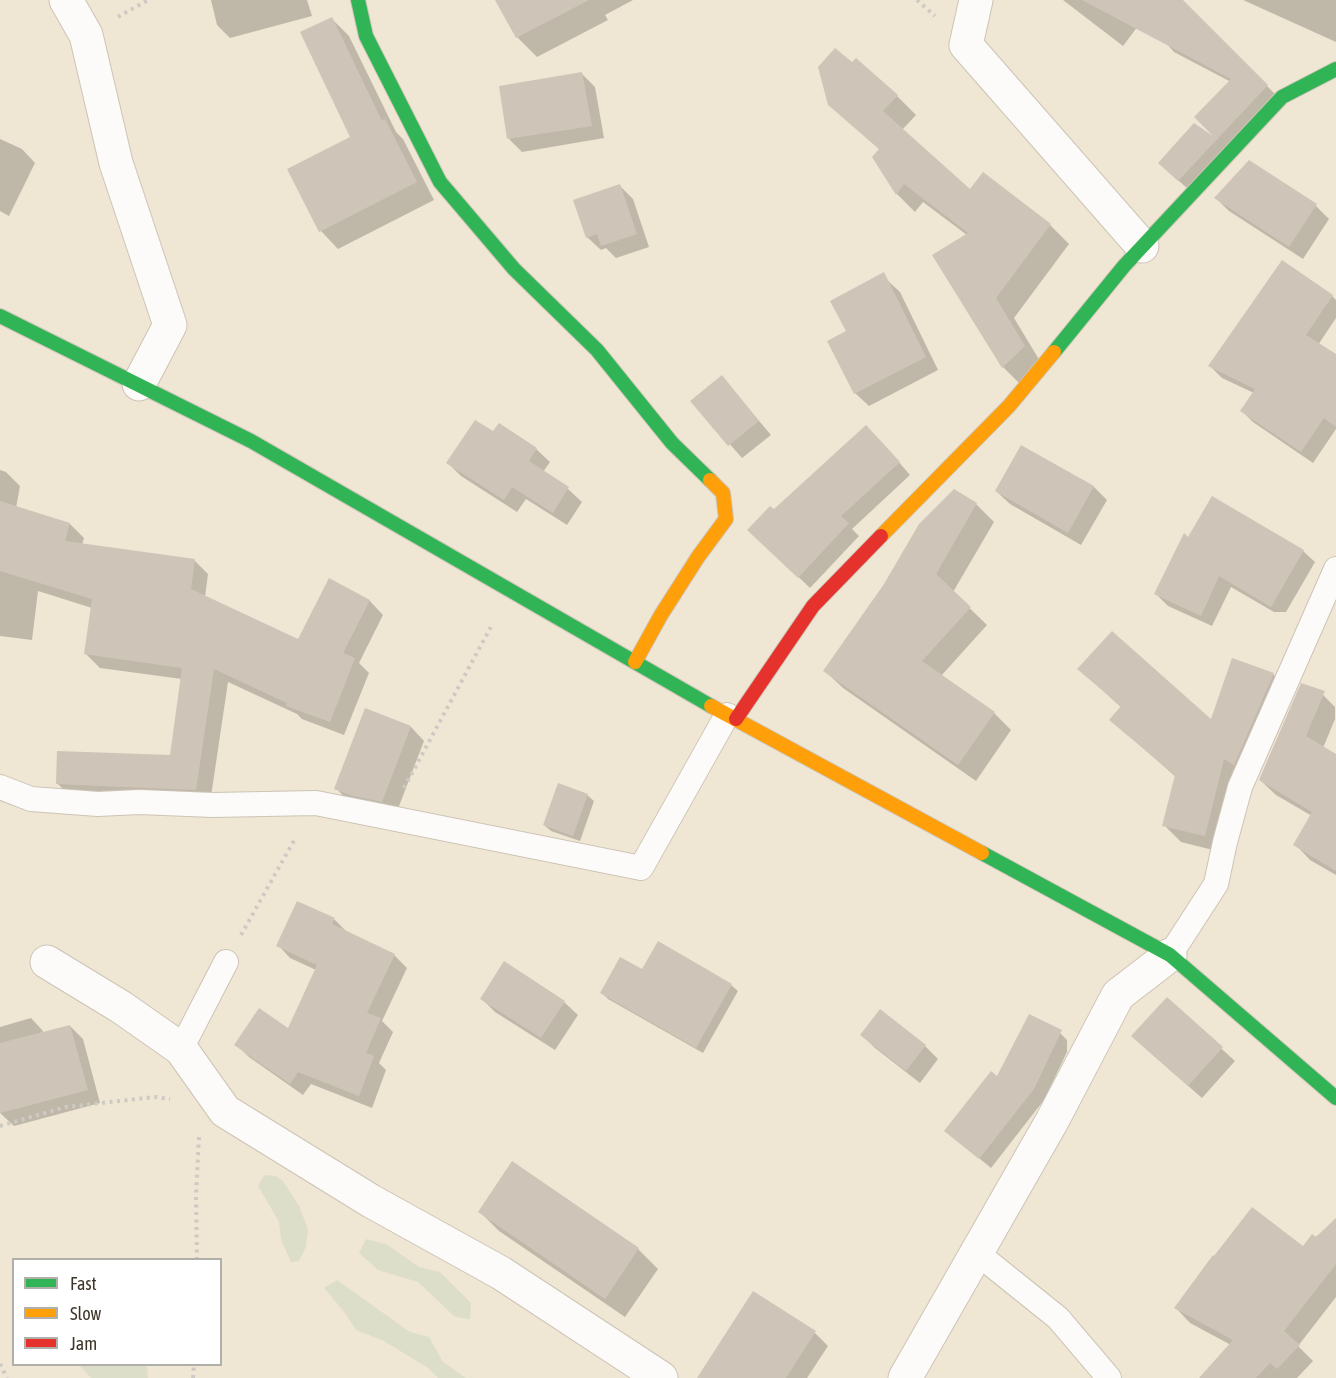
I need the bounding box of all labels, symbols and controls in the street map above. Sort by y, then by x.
legend [12,1258,222,1366]
text: Fast [70,1273,97,1294]
text: Slow [70,1303,101,1324]
text: Jam [70,1333,97,1354]

